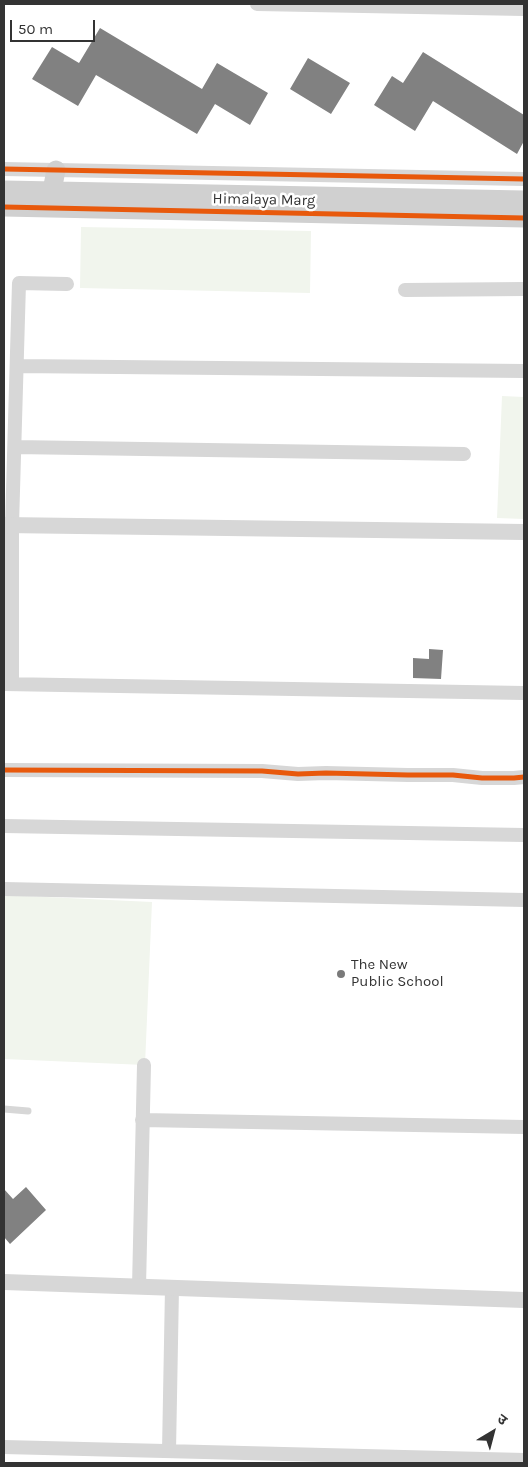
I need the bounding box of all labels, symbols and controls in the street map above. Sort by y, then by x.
scale bar [12,10,98,42]
text: 50 m [18,20,53,38]
street label: Himalaya Marg [213,190,315,210]
place label: The New Public School [351,956,444,991]
marker: The New Public School [335,968,347,980]
north arrow [468,1407,518,1457]
text: उ [494,1410,511,1429]

